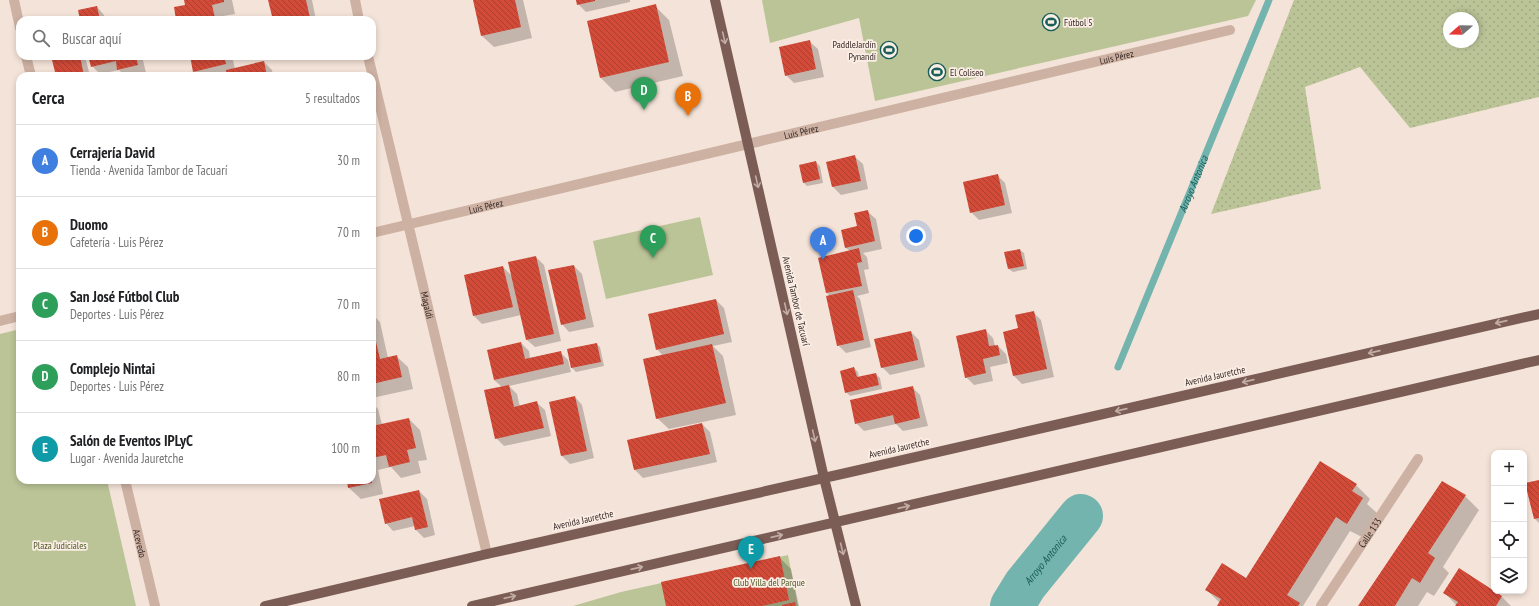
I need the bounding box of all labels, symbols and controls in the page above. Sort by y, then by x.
sports icon: Fútbol 5 [1041,12,1061,32]
north arrow [1443,12,1479,48]
search box [16,16,376,60]
place label: Fútbol 5 [1064,16,1093,29]
icon: search [30,27,52,49]
text: Buscar aquí [62,29,122,48]
one-way arrow [720,31,728,44]
place label: PaddleJardín Pynandí [833,38,877,63]
sports icon: PaddleJardín Pynandí [879,40,899,60]
street label: Luis Pérez [1098,46,1135,67]
sports icon: El Coliseo [927,62,947,82]
place label: El Coliseo [950,66,984,79]
pin: D [631,77,657,110]
pin: B [675,83,701,116]
text: Cerca [32,87,65,109]
text: 5 resultados [305,90,360,107]
street label: Luis Pérez [783,121,820,142]
text: Cerrajería David [70,143,155,162]
text: A [42,152,48,169]
text: 30 m [337,152,360,169]
water label: Arroyo Antonica [1175,153,1211,214]
text: Tienda · Avenida Tambor de Tacuarí [70,162,228,179]
one-way arrow [753,175,761,188]
street label: Luis Pérez [467,196,505,216]
text: Duomo [70,215,108,234]
text: B [42,224,48,241]
text: 70 m [337,224,360,241]
pin: C [640,225,666,258]
your location [906,226,926,246]
pin: A [810,227,836,260]
text: Cafetería · Luis Pérez [70,234,163,251]
street label: Avenida Tambor de Tacuarí [779,255,813,348]
text: San José Fútbol Club [70,287,179,306]
street label: Magaldi [418,290,437,320]
text: C [42,296,48,313]
text: 70 m [337,296,360,313]
one-way arrow [782,302,790,315]
text: Deportes · Luis Pérez [70,306,164,323]
one-way arrow [1495,319,1508,327]
one-way arrow [1368,348,1381,356]
text: Complejo Nintai [70,359,155,378]
street label: Avenida Jauretche [1183,363,1247,389]
text: D [42,368,48,385]
text: 80 m [337,368,360,385]
one-way arrow [1241,377,1254,385]
text: Deportes · Luis Pérez [70,378,164,395]
one-way arrow [1115,406,1128,414]
one-way arrow [811,429,819,442]
text: Salón de Eventos IPLyC [70,431,193,450]
street label: Avenida Jauretche [867,435,931,461]
text: E [42,440,48,457]
text: 100 m [331,440,360,457]
text: Lugar · Avenida Jauretche [70,450,184,467]
map controls [1491,450,1527,594]
button: + [1491,450,1527,486]
button: − [1491,486,1527,522]
one-way arrow [897,503,910,510]
street label: Avenida Jauretche [551,507,615,533]
street label: Calle 133 [1355,515,1384,550]
button: locate [1491,522,1527,558]
street label: Acevedo [130,528,150,559]
one-way arrow [770,531,783,539]
water label: Arroyo Antonica [1021,532,1070,588]
pin: E [738,536,764,569]
park label: Plaza Judiciales [33,539,87,552]
one-way arrow [839,543,846,556]
button: layers [1491,558,1527,594]
one-way arrow [630,564,643,572]
park label: Club Villa del Parque [733,576,805,589]
one-way arrow [503,593,516,601]

